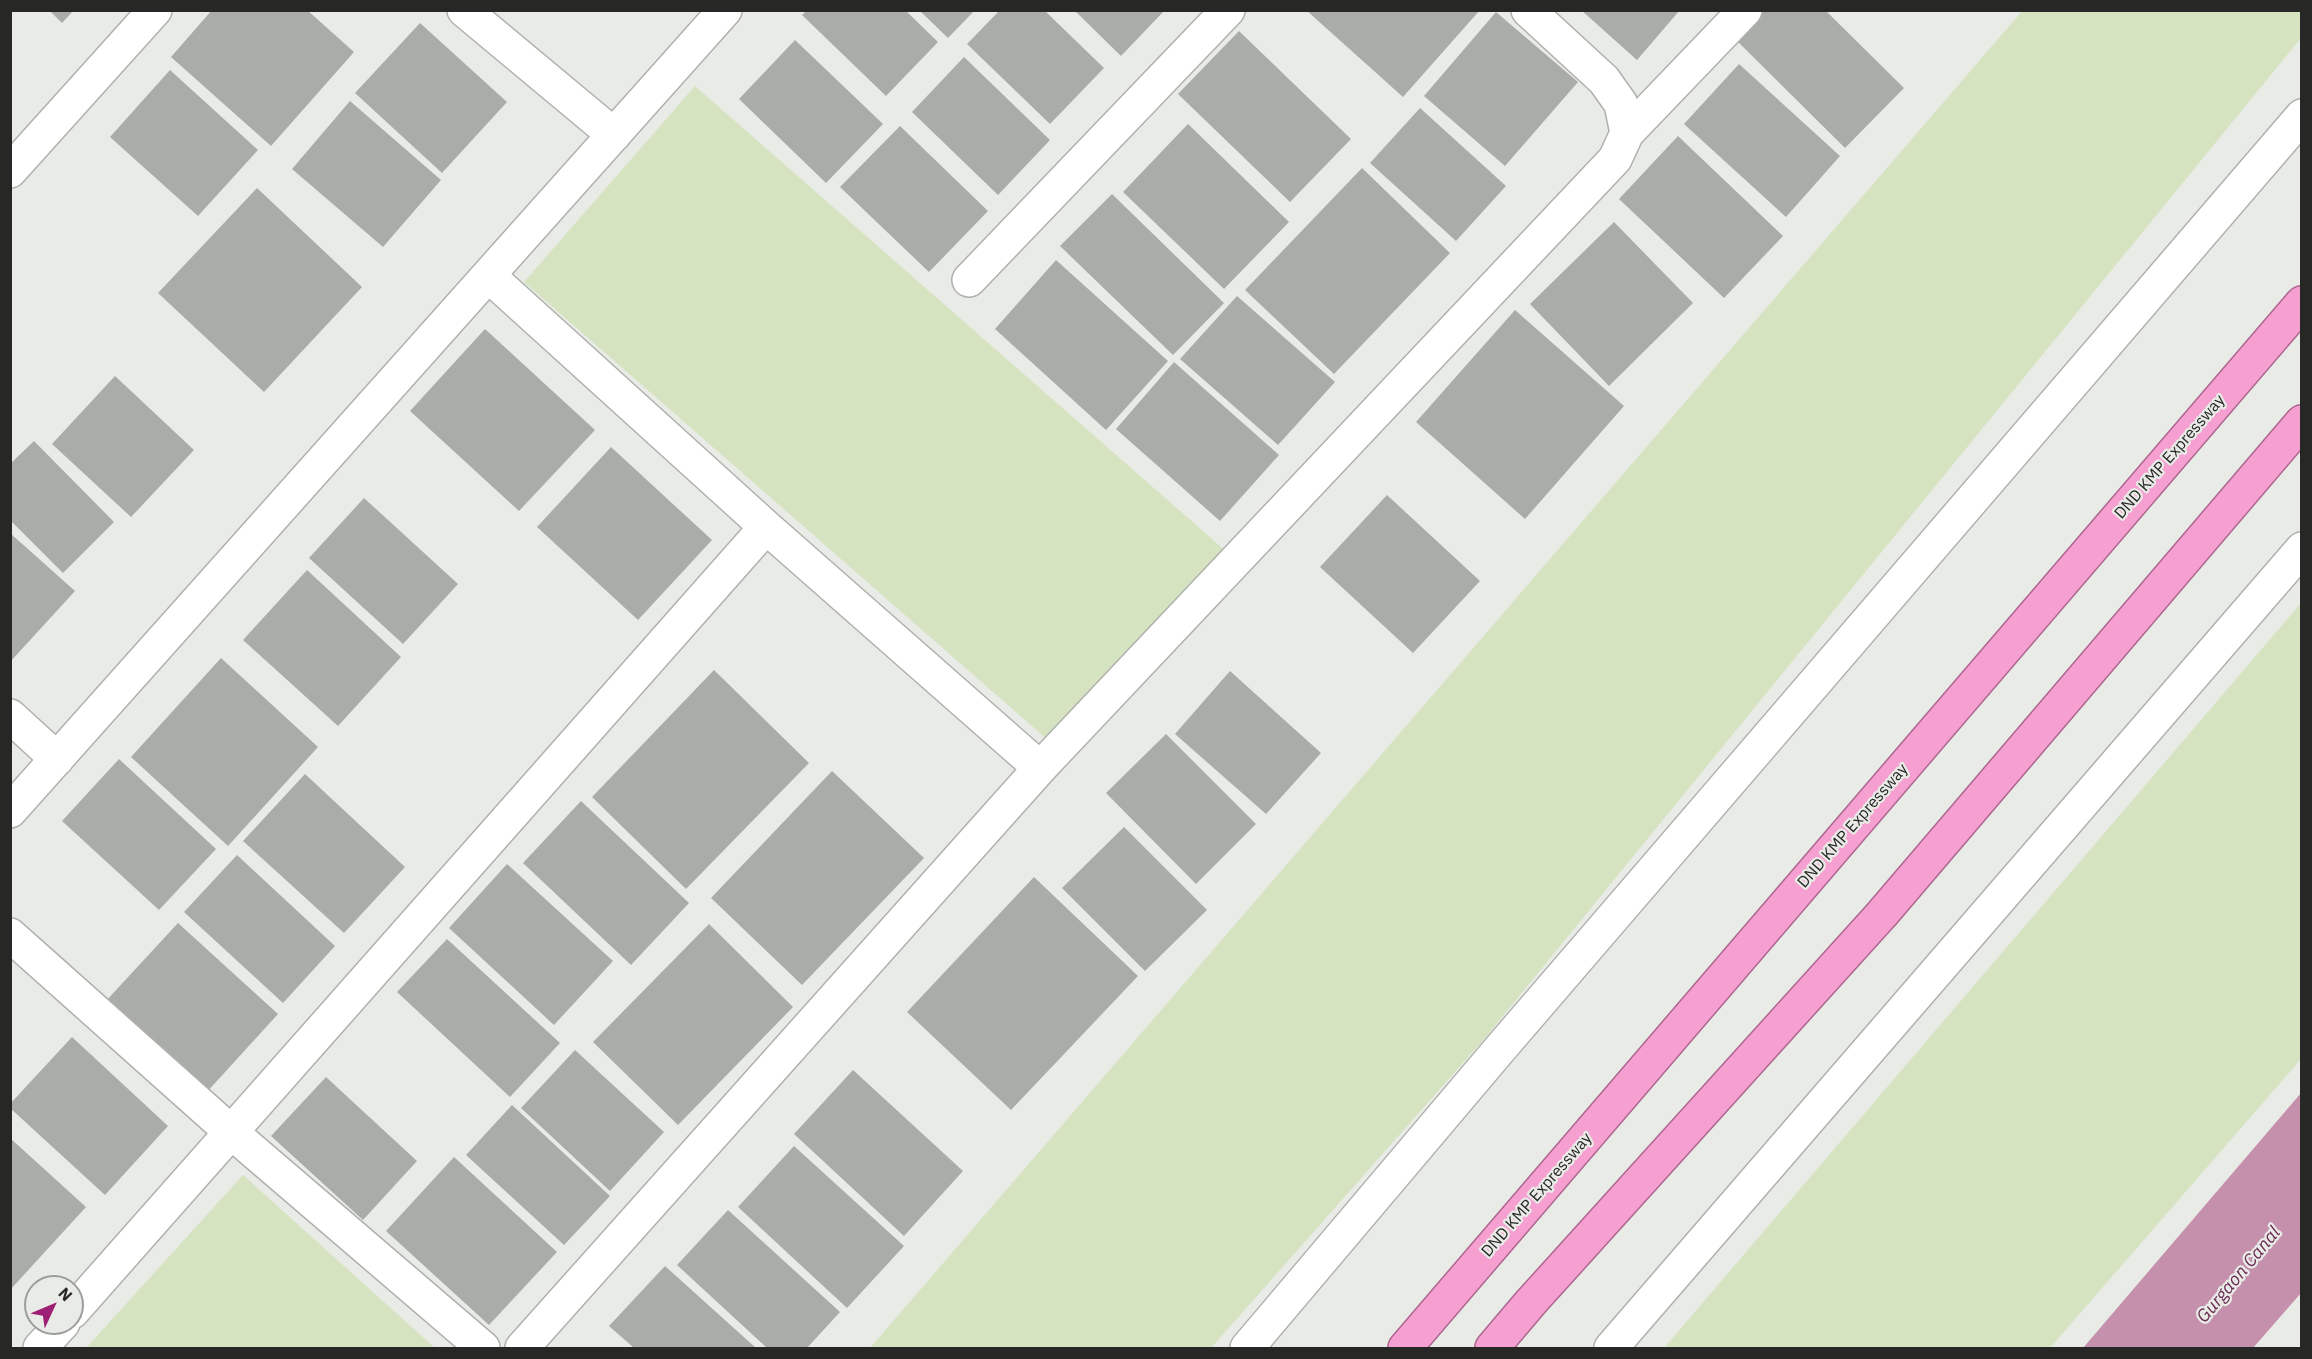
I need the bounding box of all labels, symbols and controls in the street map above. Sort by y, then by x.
street label: DND KMP Expressway [2111,391,2229,523]
street label: DND KMP Expressway [1794,760,1912,892]
street label: DND KMP Expressway [1478,1129,1596,1261]
water label: Gurgaon Canal [2193,1223,2285,1327]
north arrow [24,1275,84,1335]
text: N [54,1283,77,1305]

